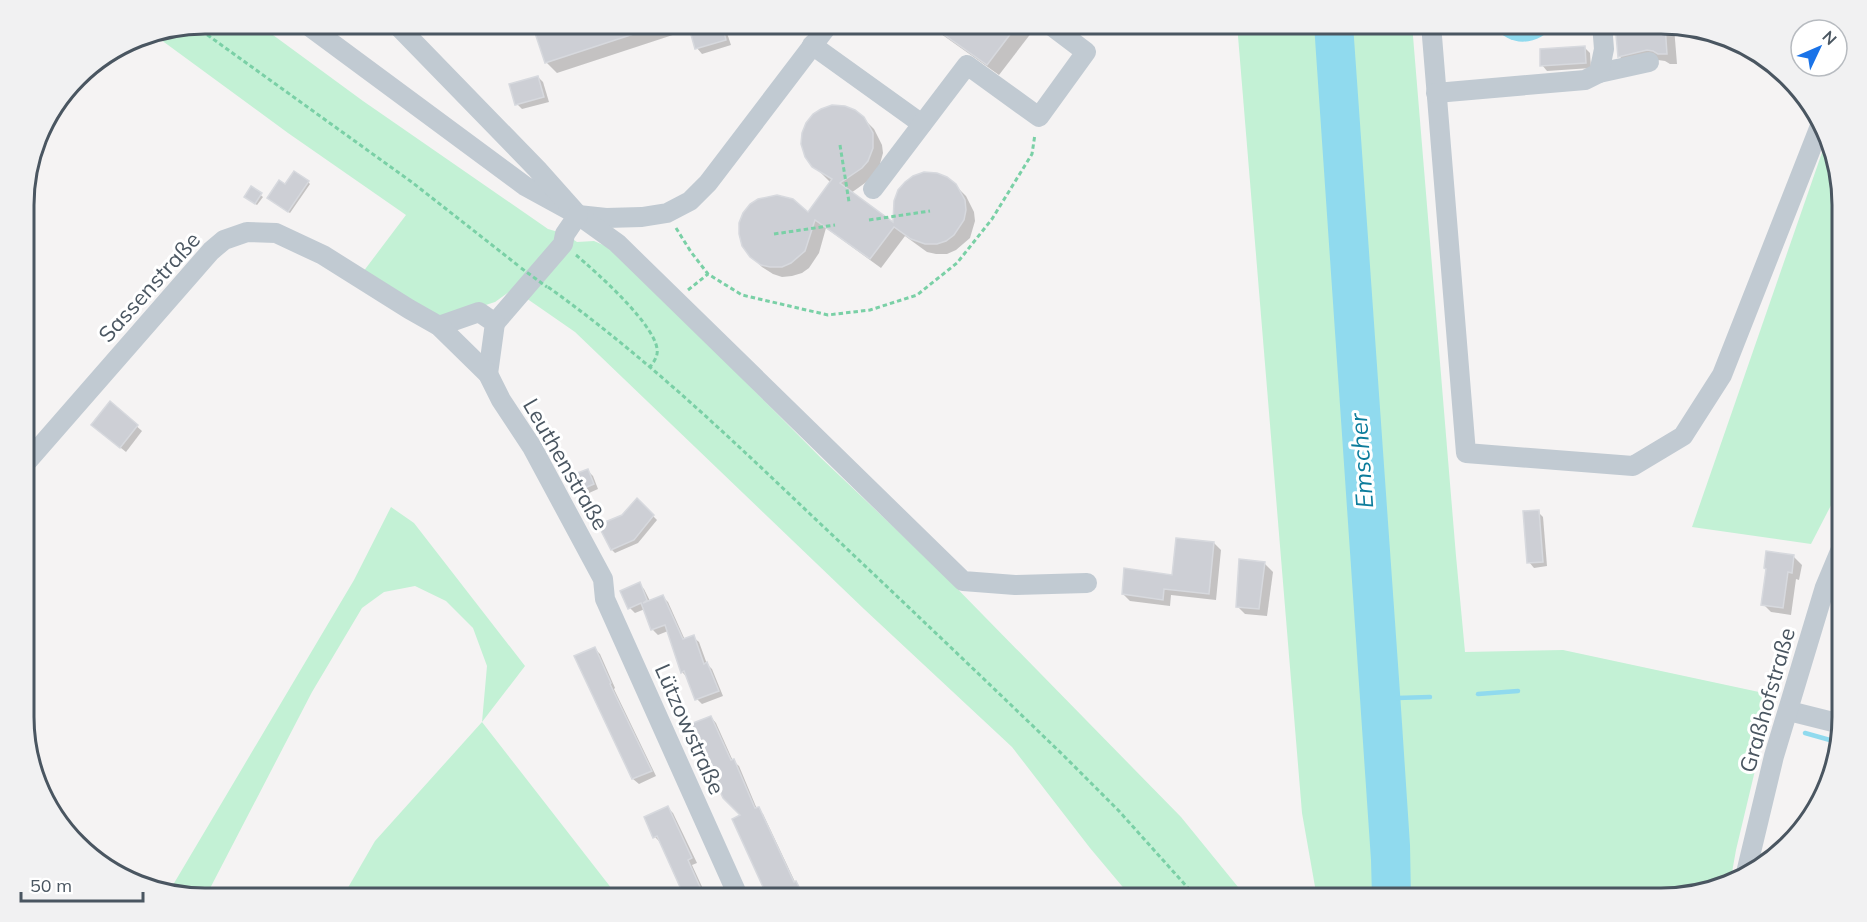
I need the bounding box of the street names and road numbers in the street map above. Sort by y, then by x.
street label: Sassenstraße [92,226,206,348]
street label: Leuthenstraße [517,393,615,535]
street label: Graßhofstraße [1733,624,1801,776]
street label: Lützowstraße [649,659,731,799]

